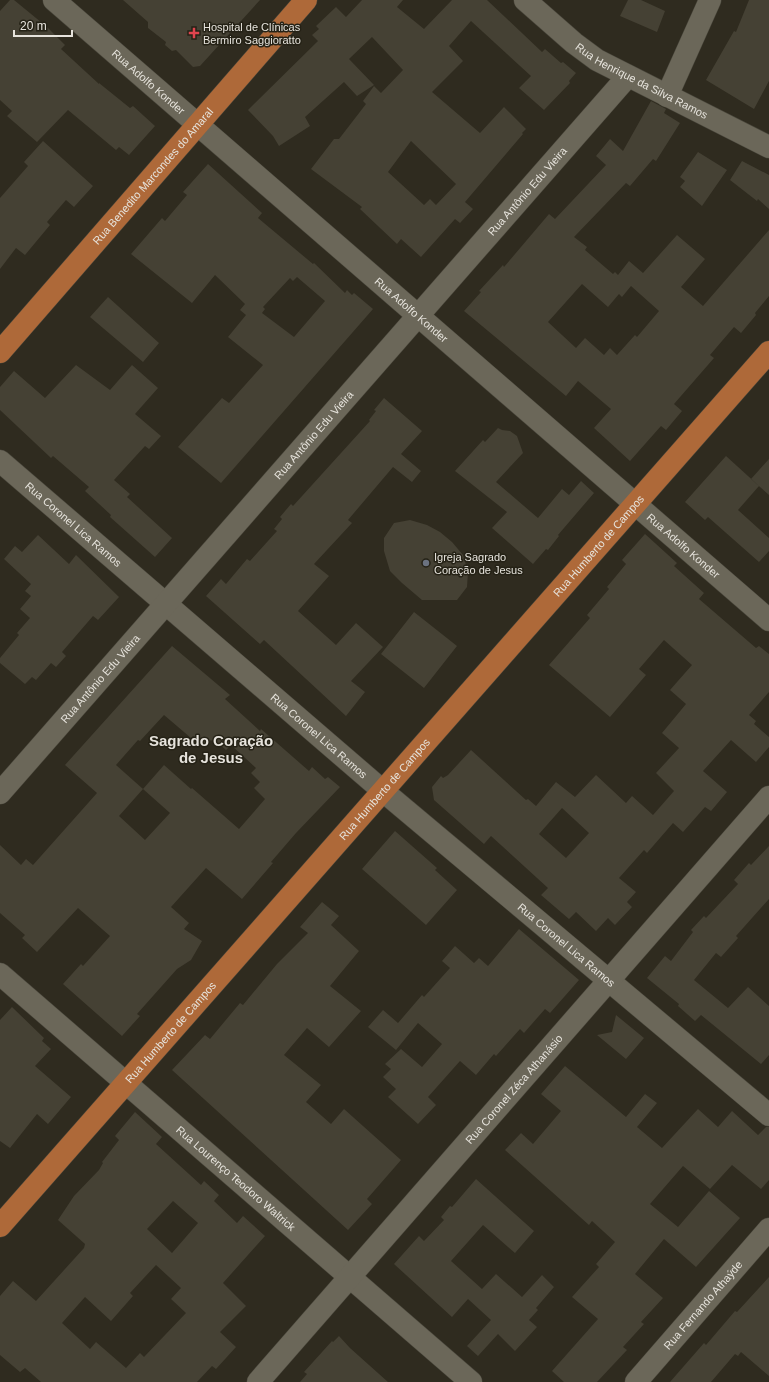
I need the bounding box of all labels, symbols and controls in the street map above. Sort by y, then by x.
scale bar [14,12,72,38]
text: 20 m [20,19,47,33]
place label: Hospital de Clínicas Bermiro Saggioratto [203,21,301,46]
marker: Hospital de Clínicas Bermiro Saggioratto [188,27,200,39]
street label: Rua Henrique da Silva Ramos [573,40,710,121]
street label: Rua Adolfo Konder [110,47,188,117]
street label: Rua Benedito Marcondes do Amaral [90,105,215,247]
street label: Rua Antônio Edu Vieira [485,144,570,238]
street label: Rua Adolfo Konder [372,275,450,345]
street label: Rua Antônio Edu Vieira [272,388,356,482]
street label: Rua Coronel Lica Ramos [23,480,124,569]
street label: Rua Humberto de Campos [551,492,647,599]
street label: Rua Adolfo Konder [644,511,722,581]
place label: Igreja Sagrado Coração de Jesus [434,551,523,576]
marker: Igreja Sagrado Coração de Jesus [421,558,431,568]
street label: Rua Antônio Edu Vieira [58,631,143,725]
street label: Rua Coronel Lica Ramos [268,691,370,781]
district label: Sagrado Coração de Jesus [149,732,273,766]
street label: Rua Humberto de Campos [337,736,433,842]
street label: Rua Coronel Lica Ramos [515,901,618,989]
street label: Rua Humberto de Campos [123,979,219,1085]
street label: Rua Coronel Zéca Athanásio [463,1032,565,1146]
street label: Rua Lourenço Teodoro Waltrick [174,1123,298,1233]
street label: Rua Fernando Athaýde [661,1258,745,1352]

